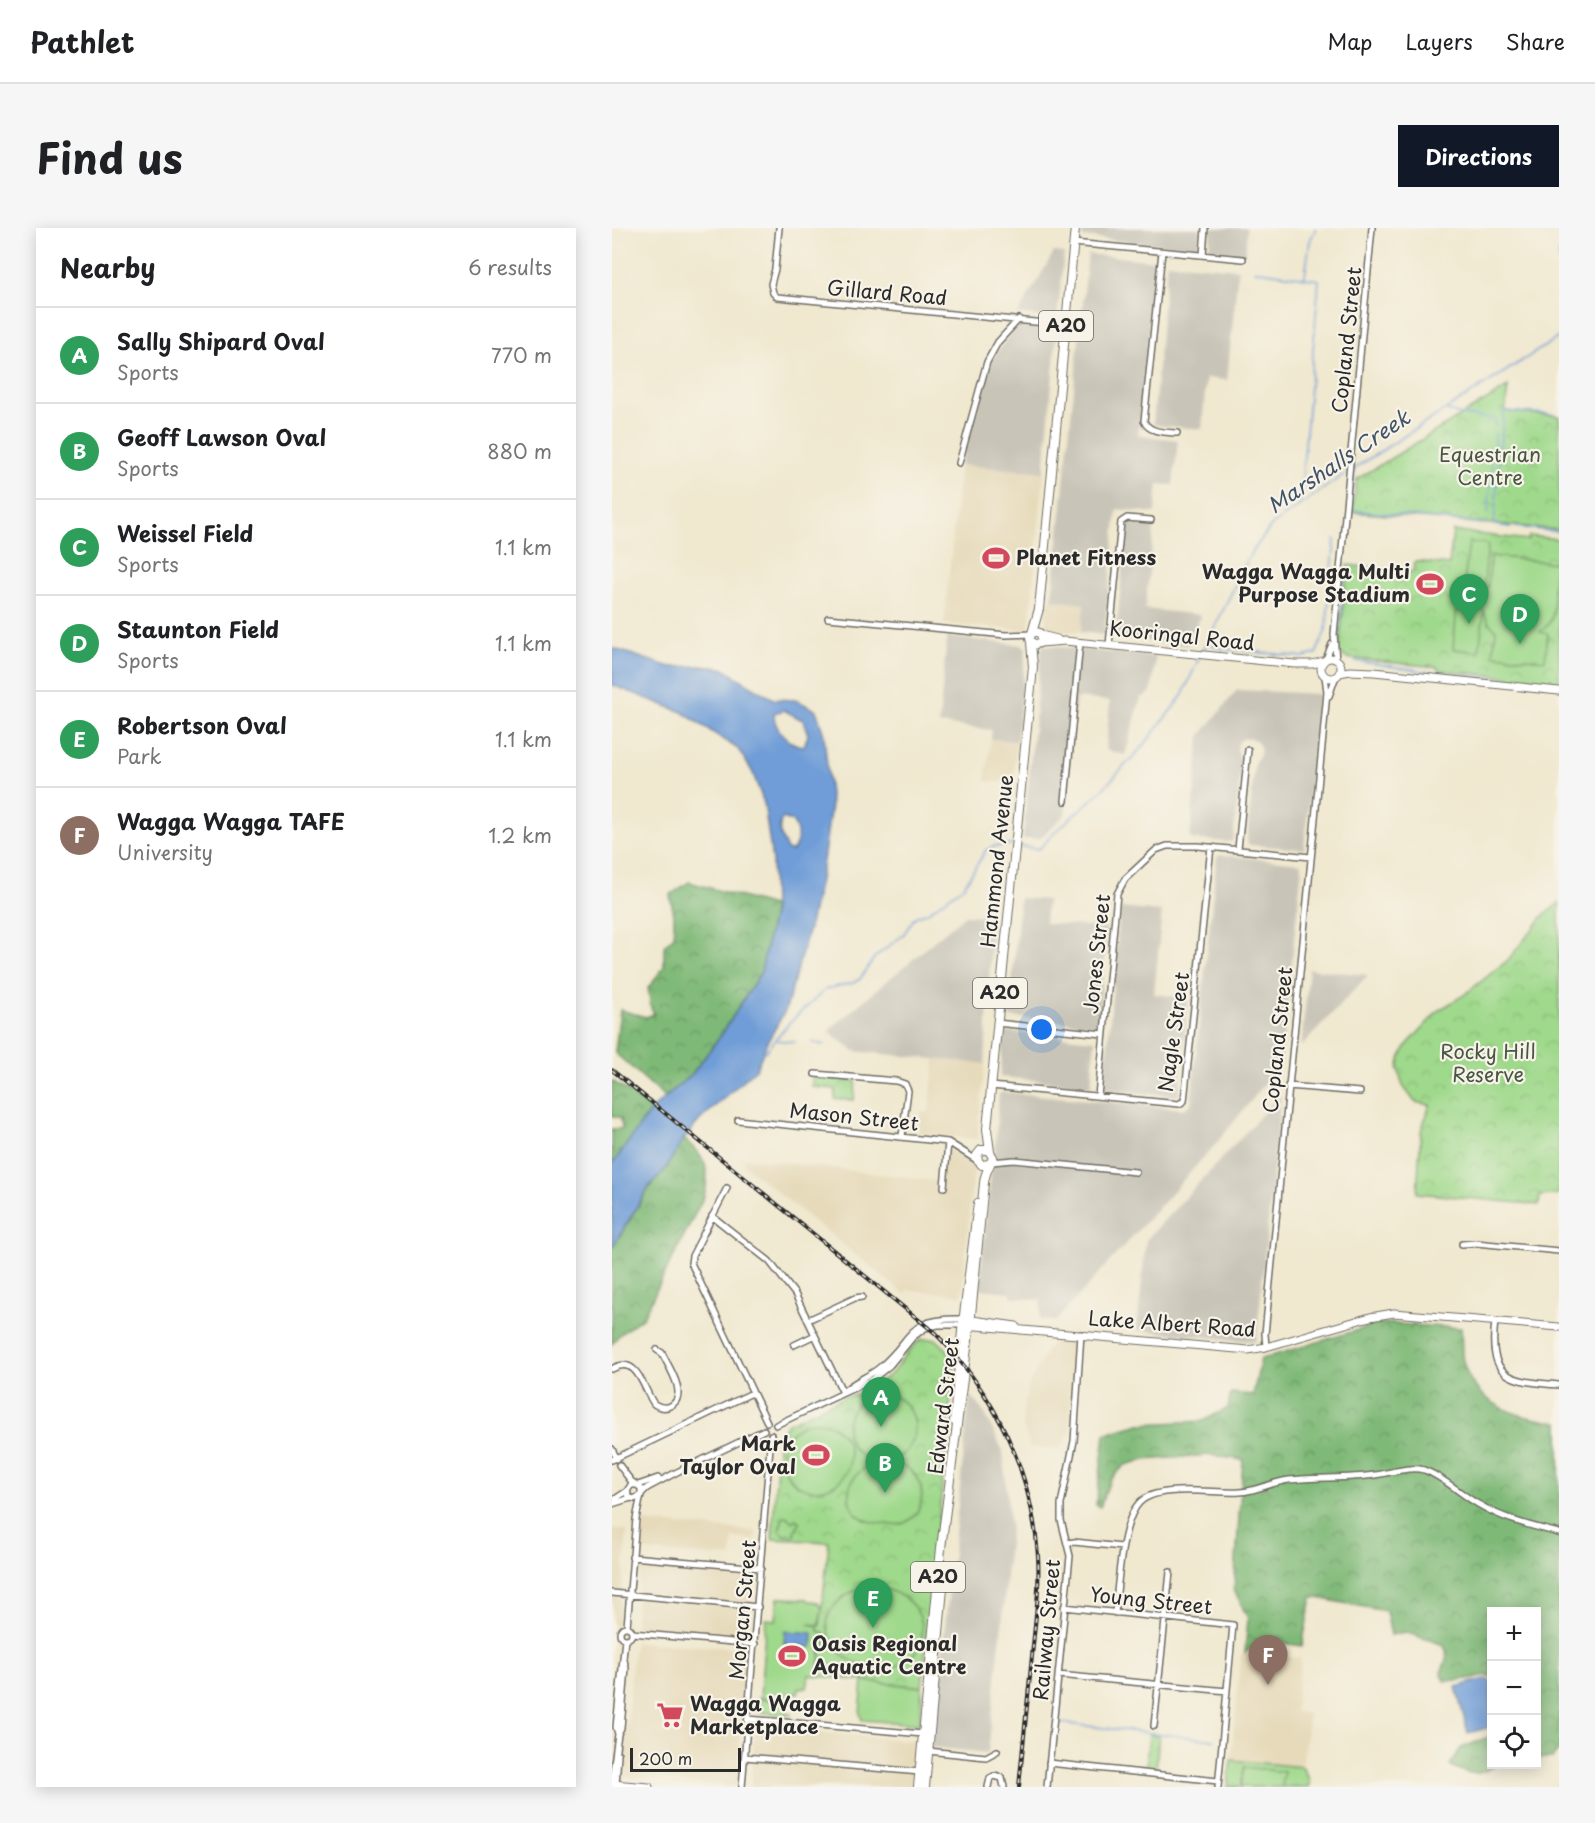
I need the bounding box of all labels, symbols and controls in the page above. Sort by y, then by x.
text: Pathlet [30,20,134,63]
text: Map [1328,25,1372,57]
text: Layers [1405,25,1473,57]
text: Share [1506,25,1565,57]
text: Find us [36,125,183,188]
button: Directions [1398,125,1559,187]
text: Nearby [60,248,155,287]
text: 6 results [468,252,552,282]
street label: Copland Street [1323,265,1369,415]
street label: Gillard Road [826,272,948,312]
road number: A20 [1039,311,1093,341]
text: Sally Shipard Oval [117,324,325,357]
text: A [72,340,87,370]
text: 770 m [491,340,552,370]
text: Sports [117,357,179,387]
water label: Marshalls Creek [1260,400,1417,520]
text: Geoff Lawson Oval [117,420,326,453]
text: B [73,436,86,466]
text: 880 m [487,436,552,466]
park label: Equestrian Centre [1439,439,1541,492]
text: Sports [117,453,179,483]
text: Weissel Field [117,516,253,549]
text: C [72,532,87,562]
text: 1.1 km [495,532,552,562]
place label: Planet Fitness [1016,542,1156,572]
sports icon: Planet Fitness [981,543,1011,573]
text: Sports [117,549,179,579]
place label: Wagga Wagga Multi Purpose Stadium [1202,556,1410,609]
sports icon: Wagga Wagga Multi Purpose Stadium [1415,569,1445,599]
pin: C [1450,574,1488,624]
pin: D [1500,594,1540,644]
text: Staunton Field [117,612,279,645]
street label: Kooringal Road [1108,612,1256,658]
text: D [72,628,87,658]
text: 1.1 km [495,628,552,658]
text: Sports [117,645,179,675]
text: Robertson Oval [117,708,287,741]
text: E [73,724,86,754]
text: 1.1 km [495,724,552,754]
text: Park [117,741,162,771]
street label: Hammond Avenue [972,773,1020,949]
text: Wagga Wagga TAFE [117,804,345,837]
text: F [74,820,85,850]
text: 1.2 km [488,820,552,850]
text: University [117,837,213,867]
street label: Jones Street [1075,893,1117,1015]
street label: Copland Street [1254,965,1300,1115]
street label: Nagle Street [1150,970,1196,1094]
road number: A20 [973,978,1027,1008]
your location [1027,1015,1056,1044]
park label: Rocky Hill Reserve [1440,1036,1536,1089]
street label: Mason Street [788,1094,920,1138]
street label: Lake Albert Road [1087,1302,1257,1344]
street label: Edward Street [920,1336,966,1476]
pin: A [862,1378,900,1427]
place label: Mark Taylor Oval [680,1428,797,1481]
sports icon: Mark Taylor Oval [801,1440,831,1470]
pin: B [866,1444,904,1493]
street label: Morgan Street [721,1539,763,1681]
street label: Railway Street [1025,1558,1067,1702]
road number: A20 [911,1562,965,1592]
pin: E [854,1578,892,1628]
street label: Young Street [1089,1579,1214,1621]
map controls [1487,1607,1541,1769]
button: + [1487,1607,1541,1661]
place label: Oasis Regional Aquatic Centre [811,1628,966,1681]
pin: F [1248,1636,1288,1685]
sports icon: Oasis Regional Aquatic Centre [777,1641,807,1671]
button: − [1487,1661,1541,1715]
place label: Wagga Wagga Marketplace [690,1688,841,1741]
supermarket icon: Wagga Wagga Marketplace [655,1700,685,1730]
button: locate [1487,1715,1541,1769]
scale bar [630,1745,741,1772]
text: 200 m [639,1746,692,1770]

